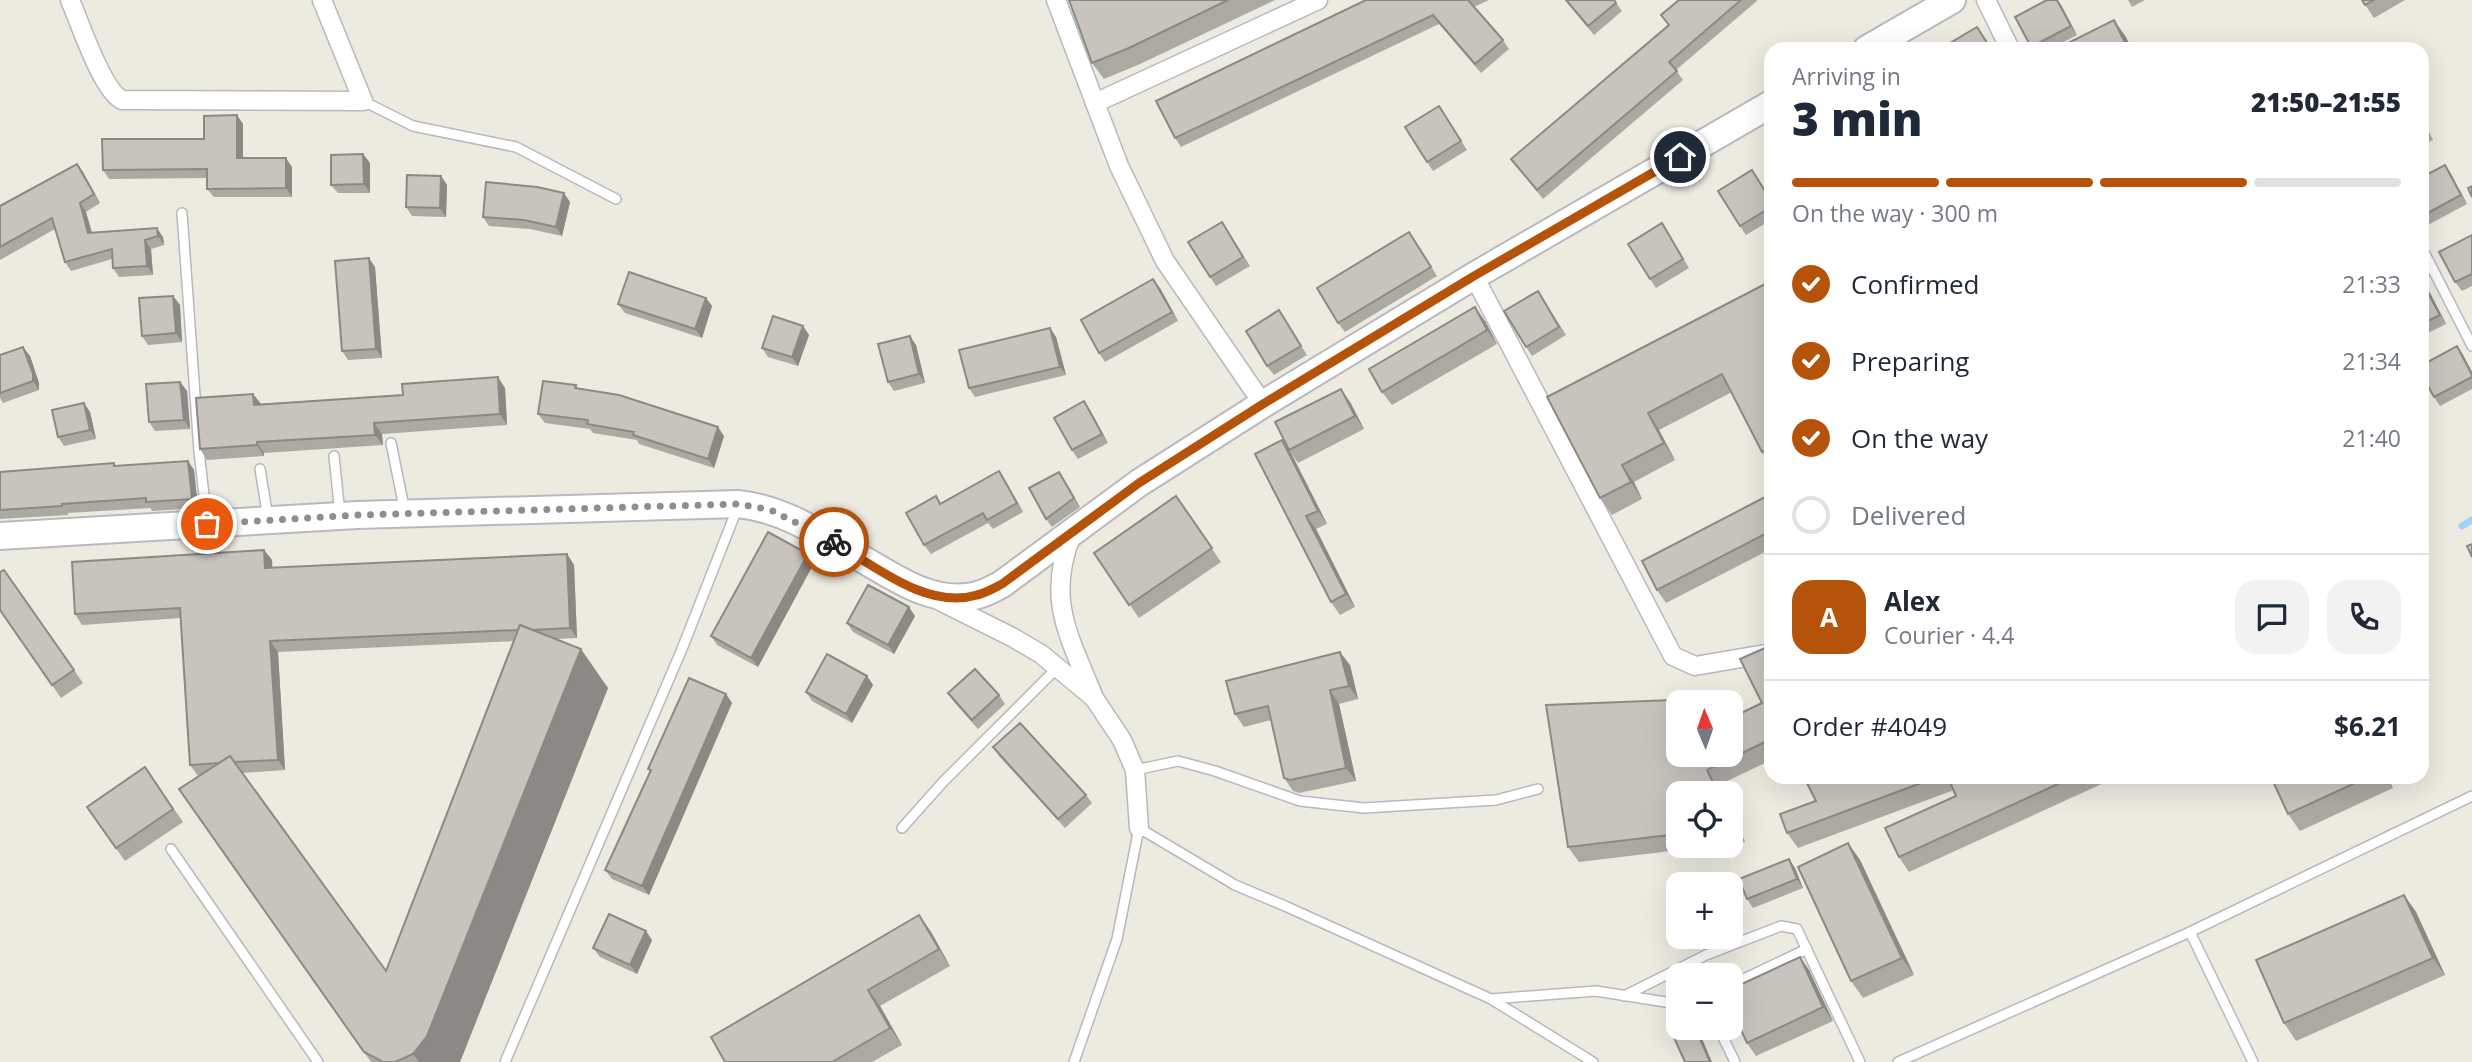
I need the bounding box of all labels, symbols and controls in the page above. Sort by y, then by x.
text: Arriving in [1792,60,1901,92]
text: 21:50–21:55 [2251,84,2401,120]
text: 3 min [1792,87,1923,149]
pin [1650,127,1710,187]
icon: home [1661,138,1699,176]
text: On the way · 300 m [1792,197,1998,229]
icon: check [1792,265,1830,303]
text: Confirmed [1851,266,1979,302]
text: 21:33 [2342,268,2401,300]
icon: check [1792,342,1830,380]
text: Preparing [1851,343,1969,379]
text: 21:34 [2342,345,2401,377]
icon: check [1792,419,1830,457]
text: On the way [1851,420,1988,456]
text: 21:40 [2342,422,2401,454]
pin [177,494,237,554]
text: Delivered [1851,497,1966,533]
icon: bag [188,505,226,543]
courier [799,507,869,577]
icon: bike [815,523,853,561]
button: chat [2235,580,2309,654]
button: phone [2327,580,2401,654]
text: Alex [1884,583,1940,619]
text: A [1820,599,1838,635]
text: Courier · 4.4 [1884,619,2014,651]
north arrow [1666,690,1743,766]
map controls [1666,690,1743,1040]
text: Order #4049 [1792,708,1947,744]
text: $6.21 [2334,708,2401,744]
button: locate [1666,781,1743,858]
button: + [1666,872,1743,949]
button: − [1666,963,1743,1040]

